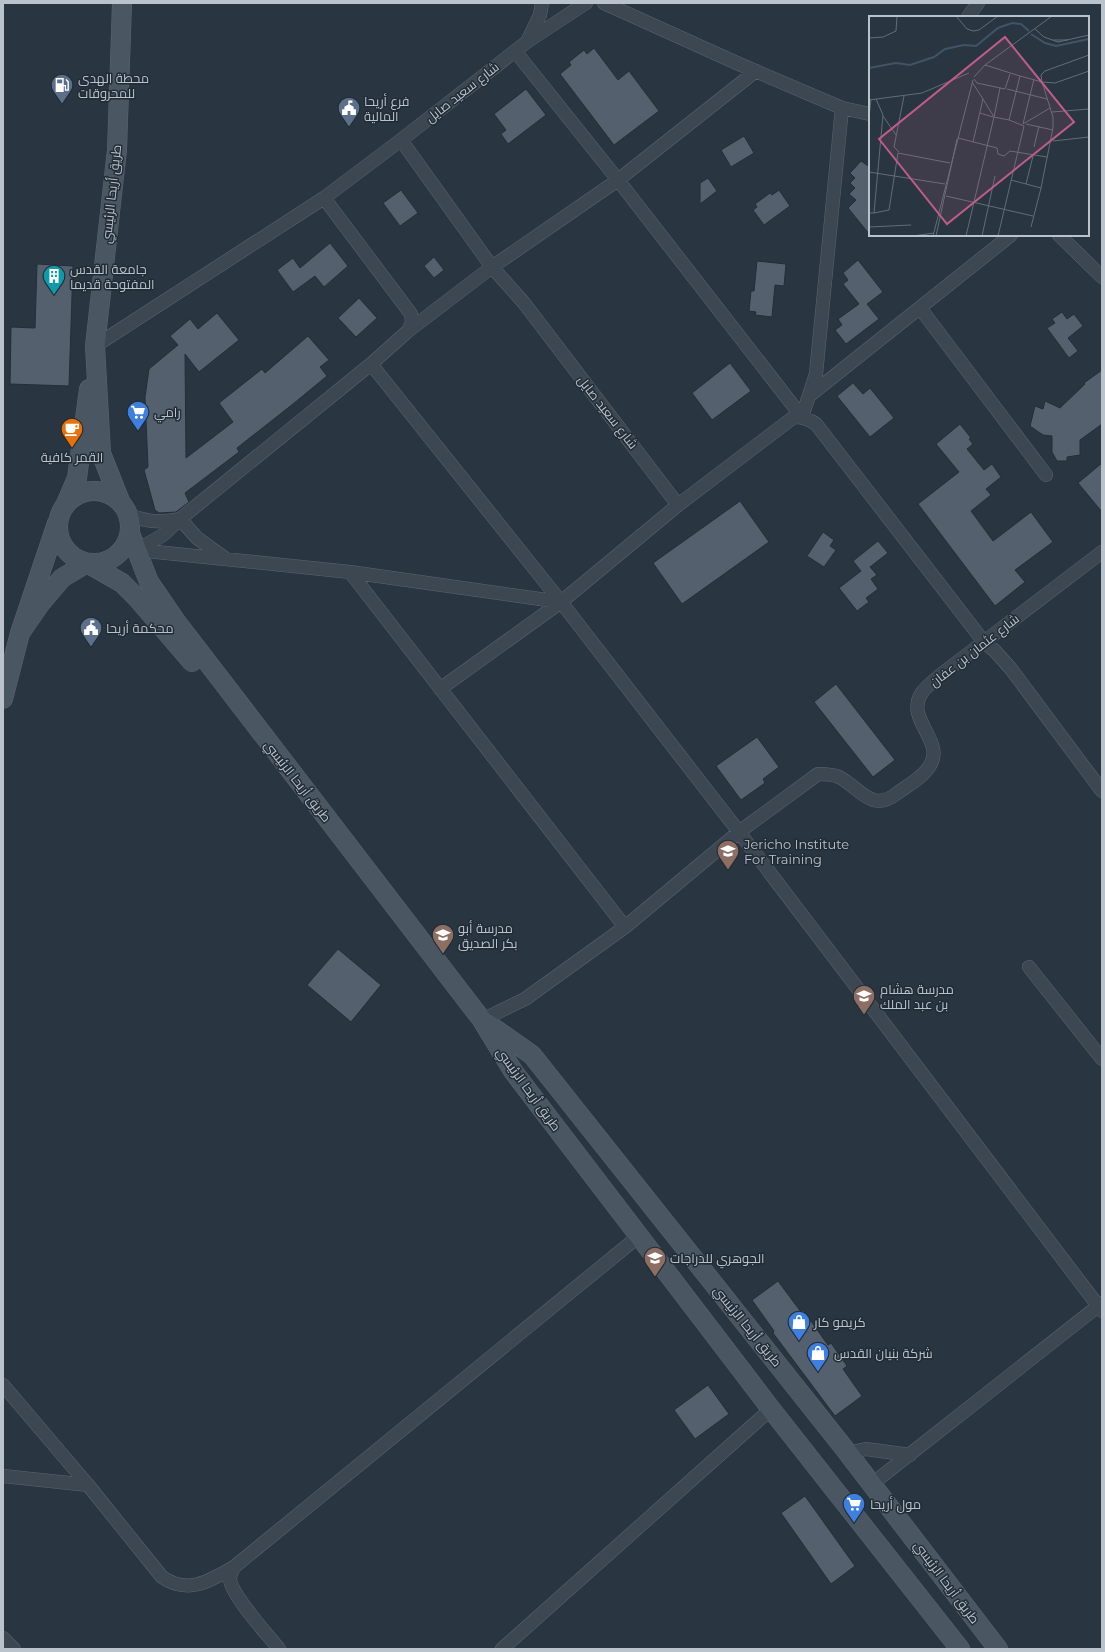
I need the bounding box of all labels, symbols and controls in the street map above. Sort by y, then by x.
inset map [869,16,1089,236]
street label: شارع سعيد صايل [422,58,503,126]
place label: محطة الهدى للمحروقات [78,70,149,101]
fuel station icon: محطة الهدى للمحروقات [49,72,75,105]
place label: فرع أريحا المالية [364,93,409,124]
public building icon: فرع أريحا المالية [336,95,362,128]
street label: طريق أريحا الرئيسي [98,144,127,245]
place label: جامعة القدس المفتوحة قديما [70,261,155,292]
building icon: جامعة القدس المفتوحة قديما [41,263,67,296]
street label: شارع سعيد صايل [574,372,642,453]
supermarket icon: رامي [125,399,151,432]
place label: رامي [154,404,181,423]
cafe icon: القمر كافية [59,416,85,449]
place label: القمر كافية [41,449,103,465]
street label: شارع عثمان بن عفان [926,610,1023,691]
public building icon: محكمة أريحا [78,615,104,648]
place label: محكمة أريحا [106,620,174,636]
street label: طريق أريحا الرئيسي [259,737,335,827]
place label: Jericho Institute For Training [743,836,849,867]
school or university icon: Jericho Institute For Training [715,838,741,871]
place label: مدرسة أبو بكر الصديق [458,920,518,951]
school or university icon: مدرسة أبو بكر الصديق [430,922,456,955]
place label: مدرسة هشام بن عبد الملك [880,981,954,1012]
school or university icon: مدرسة هشام بن عبد الملك [851,983,877,1016]
street label: طريق أريحا الرئيسي [491,1044,565,1136]
school or university icon: الجوهري للدراجات [642,1245,668,1278]
place label: الجوهري للدراجات [670,1250,764,1269]
street label: طريق أريحا الرئيسي [708,1282,785,1372]
shop icon: كريمو كار [786,1309,812,1342]
place label: كريمو كار [813,1314,866,1330]
shop icon: شركة بنيان القدس [805,1340,831,1373]
place label: شركة بنيان القدس [834,1345,933,1361]
supermarket icon: مول أريحا [841,1491,867,1524]
place label: مول أريحا [870,1496,921,1513]
street label: طريق أريحا الرئيسي [908,1538,983,1628]

